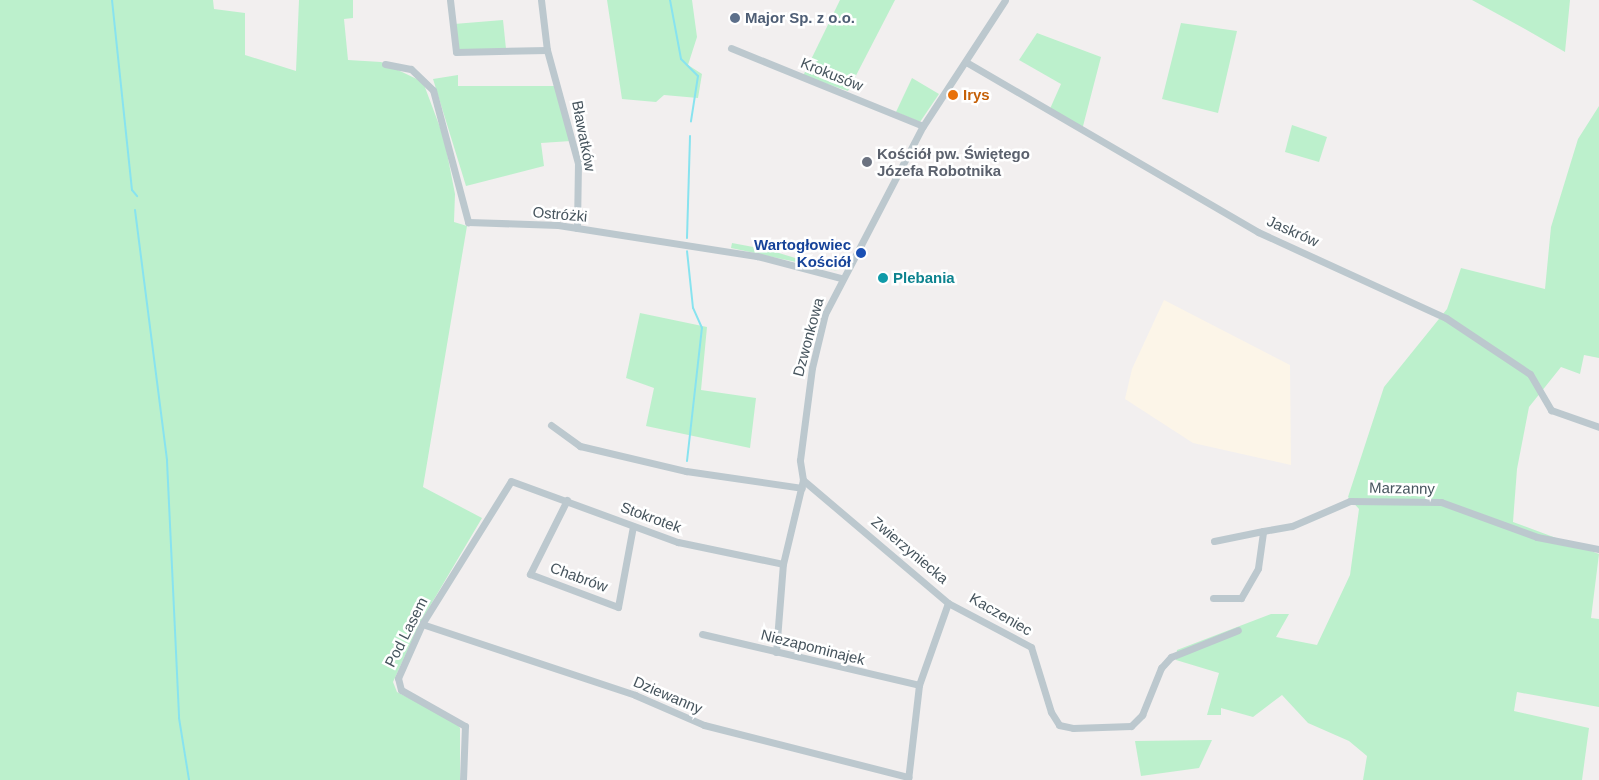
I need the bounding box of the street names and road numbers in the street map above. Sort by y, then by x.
street label: Krokusów [798,53,866,95]
street label: Bławatków [568,99,600,173]
street label: Ostróżki [532,203,588,225]
street label: Jaskrów [1264,212,1322,250]
street label: Dzwonkowa [789,296,827,378]
street label: Marzanny [1369,478,1435,498]
street label: Stokrotek [618,498,684,536]
street label: Zwierzyniecka [868,513,952,587]
street label: Chabrów [548,558,610,596]
street label: Kaczeniec [967,589,1035,639]
street label: Pod Lasem [381,594,431,670]
street label: Niezapominajek [759,625,867,669]
street label: Dziewanny [631,672,705,718]

